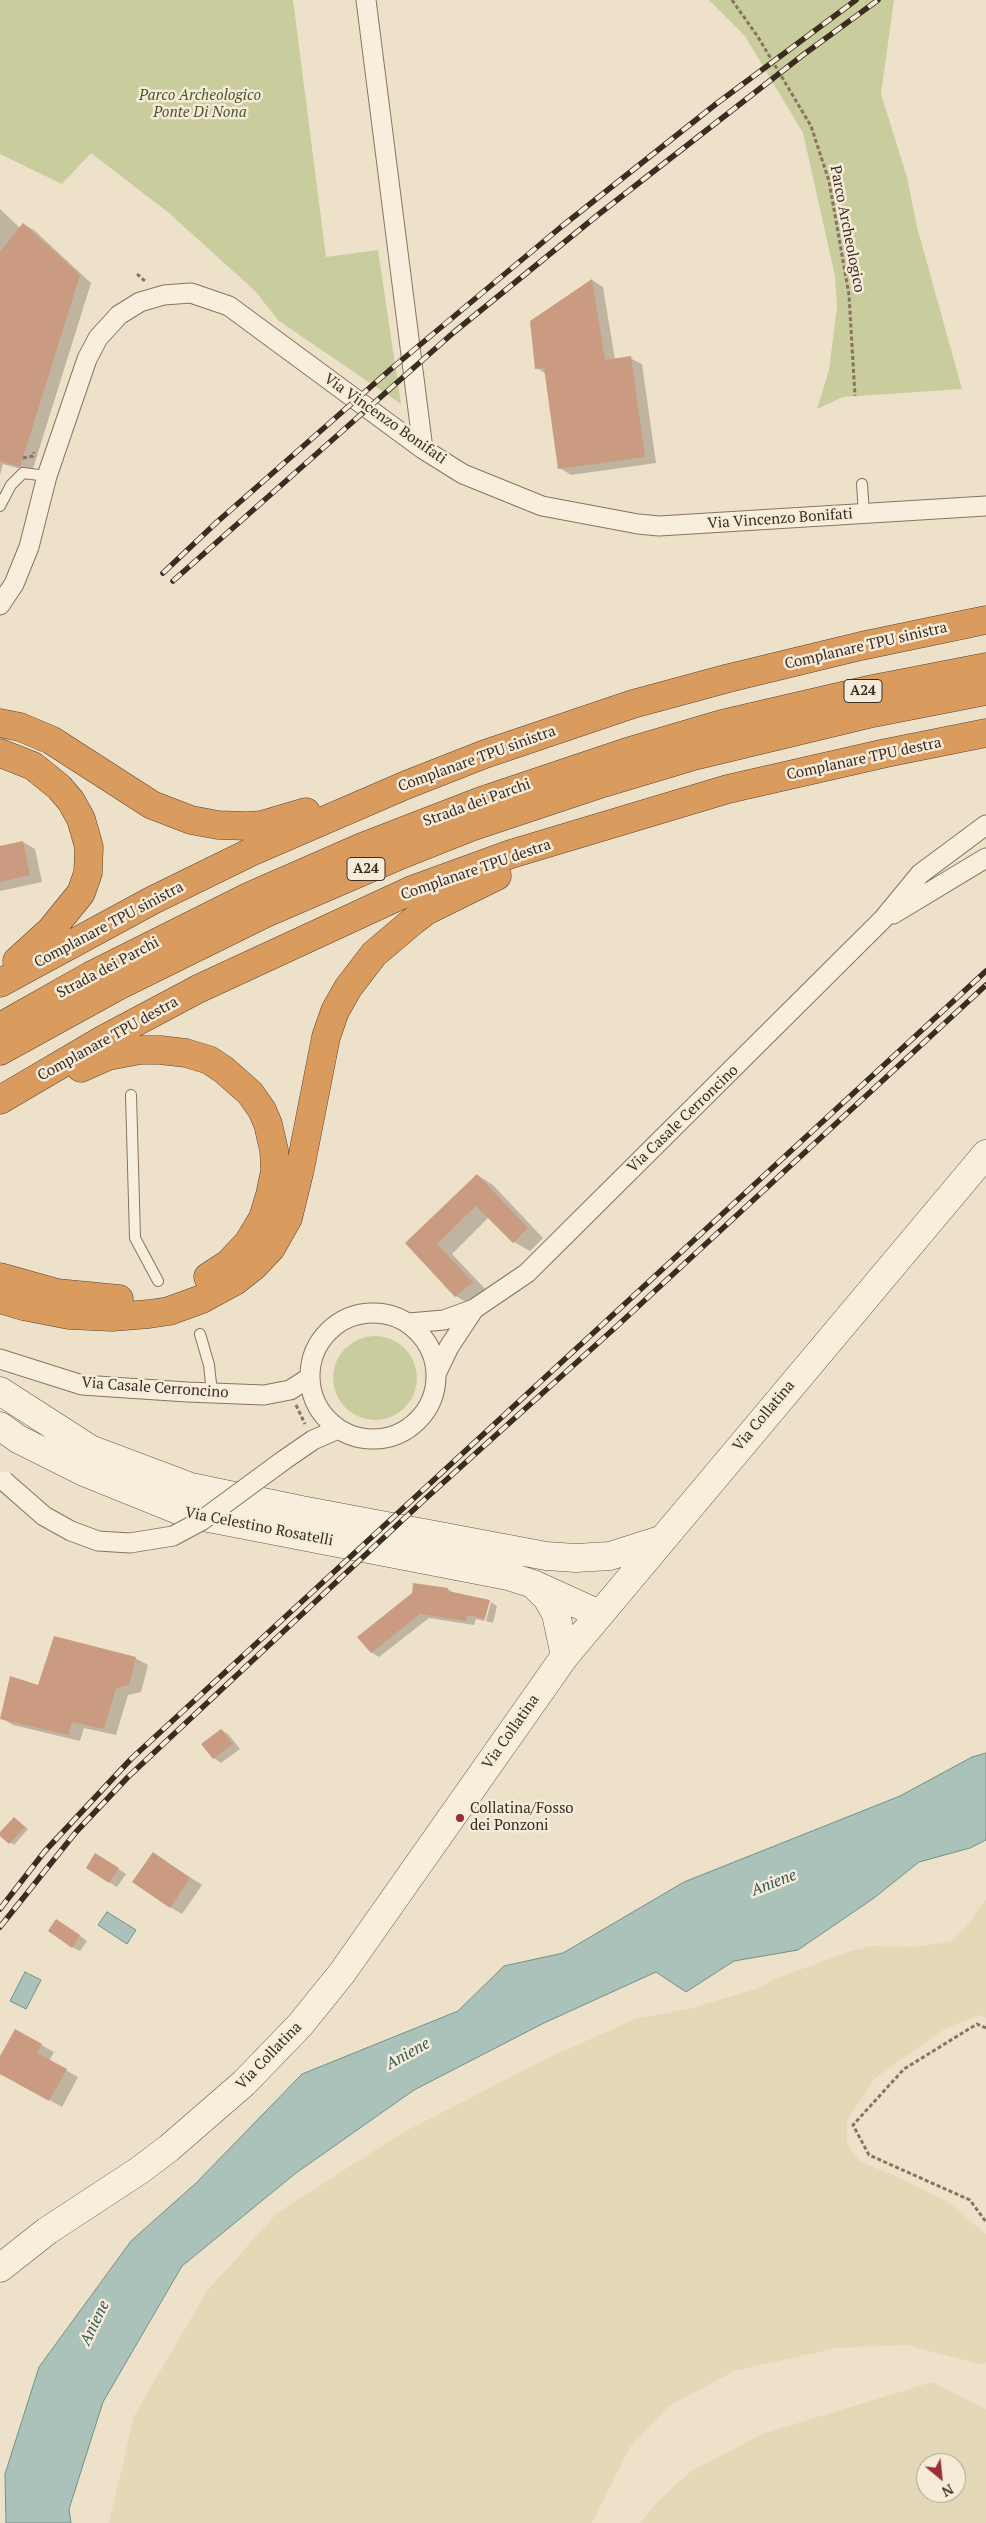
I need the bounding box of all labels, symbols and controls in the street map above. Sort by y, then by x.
park label: Parco Archeologico Ponte Di Nona [139,87,261,122]
street label: Parco Archeologico [826,164,868,294]
street label: Via Vincenzo Bonifati [320,370,450,468]
street label: Via Vincenzo Bonifati [707,505,853,533]
street label: Complanare TPU sinistra [783,619,949,673]
road number: A24 [844,679,882,702]
street label: Complanare TPU sinistra [396,722,558,796]
street label: Complanare TPU destra [785,734,943,784]
street label: Strada dei Parchi [421,775,533,831]
street label: Complanare TPU destra [398,836,554,904]
road number: A24 [347,858,385,881]
street label: Complanare TPU sinistra [31,878,187,972]
street label: Strada dei Parchi [54,934,162,1002]
street label: Complanare TPU destra [35,993,181,1085]
street label: Via Casale Cerroncino [624,1061,742,1177]
street label: Via Casale Cerroncino [81,1374,229,1402]
street label: Via Collatina [729,1377,799,1455]
street label: Via Celestino Rosatelli [183,1504,335,1550]
street label: Via Collatina [479,1691,543,1773]
place label: Collatina/Fosso dei Ponzoni [470,1800,574,1835]
marker: Collatina/Fosso dei Ponzoni [454,1812,466,1824]
water label: Aniene [749,1866,799,1900]
street label: Via Collatina [232,2019,306,2093]
water label: Aniene [383,2034,433,2074]
water label: Aniene [76,2298,114,2348]
north arrow [916,2453,966,2503]
text: N [939,2480,957,2502]

